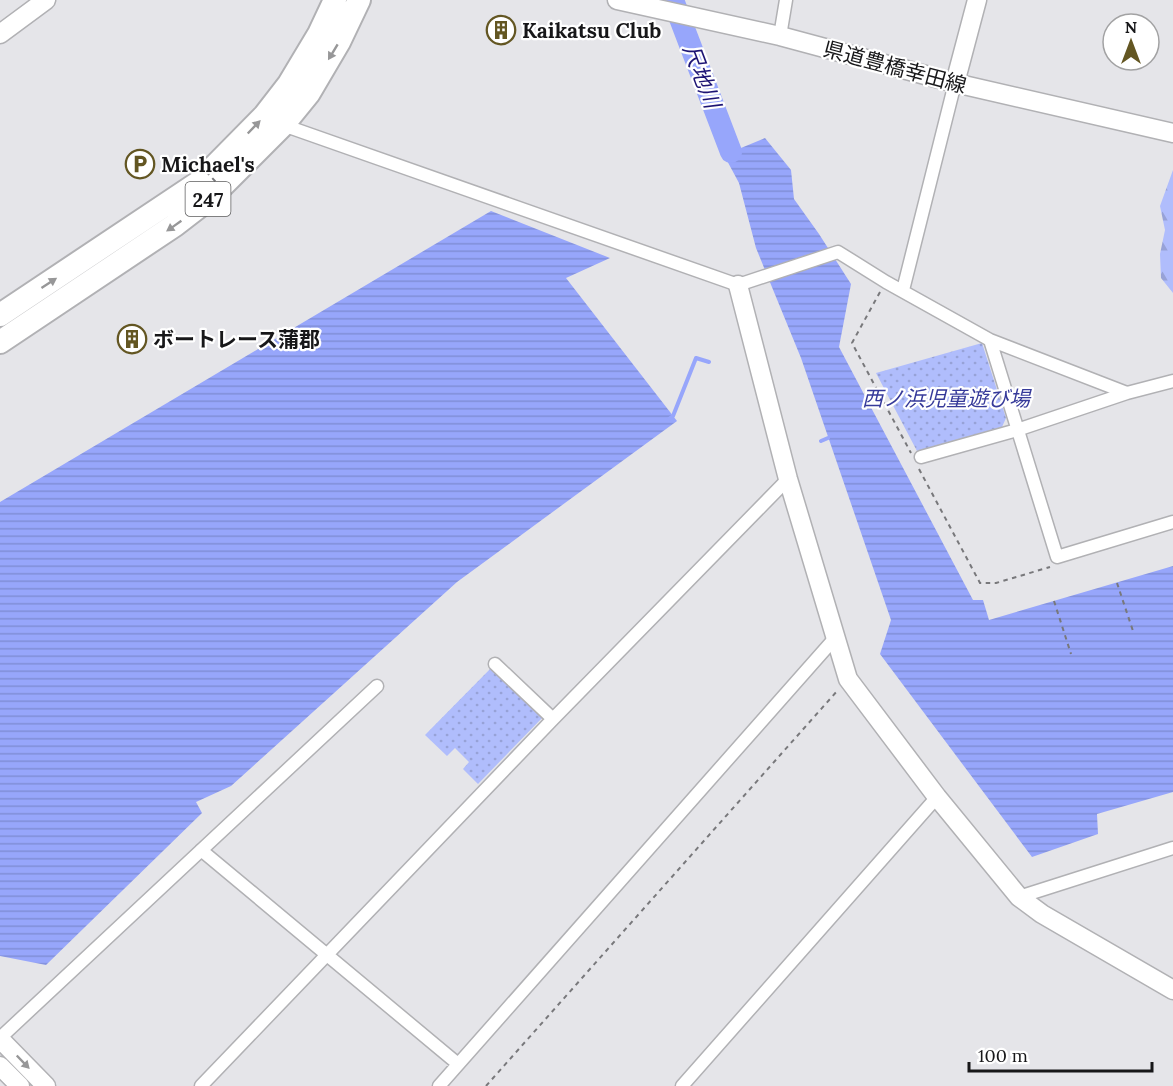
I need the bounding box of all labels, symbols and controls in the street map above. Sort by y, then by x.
north arrow [1101,12,1161,72]
building icon: Kaikatsu Club [485,14,517,46]
place label: Kaikatsu Club [522,17,661,44]
text: N [1125,17,1137,37]
street label: 県道豊橋幸田線 [821,35,969,99]
water label: 尺地川 [677,40,728,114]
one-way arrow [327,44,338,60]
one-way arrow [246,121,260,135]
parking icon: Michael's [124,148,156,180]
place label: Michael's [161,151,255,178]
road number: 247 [186,182,230,216]
one-way arrow [166,220,182,232]
one-way arrow [41,277,57,288]
building icon: ボートレース蒲郡 [116,323,148,355]
place label: ボートレース蒲郡 [153,326,320,353]
park label: 西ノ浜児童遊び場 [862,385,1032,412]
scale bar [969,1035,1152,1073]
text: 100 m [978,1044,1028,1067]
one-way arrow [16,1055,30,1070]

